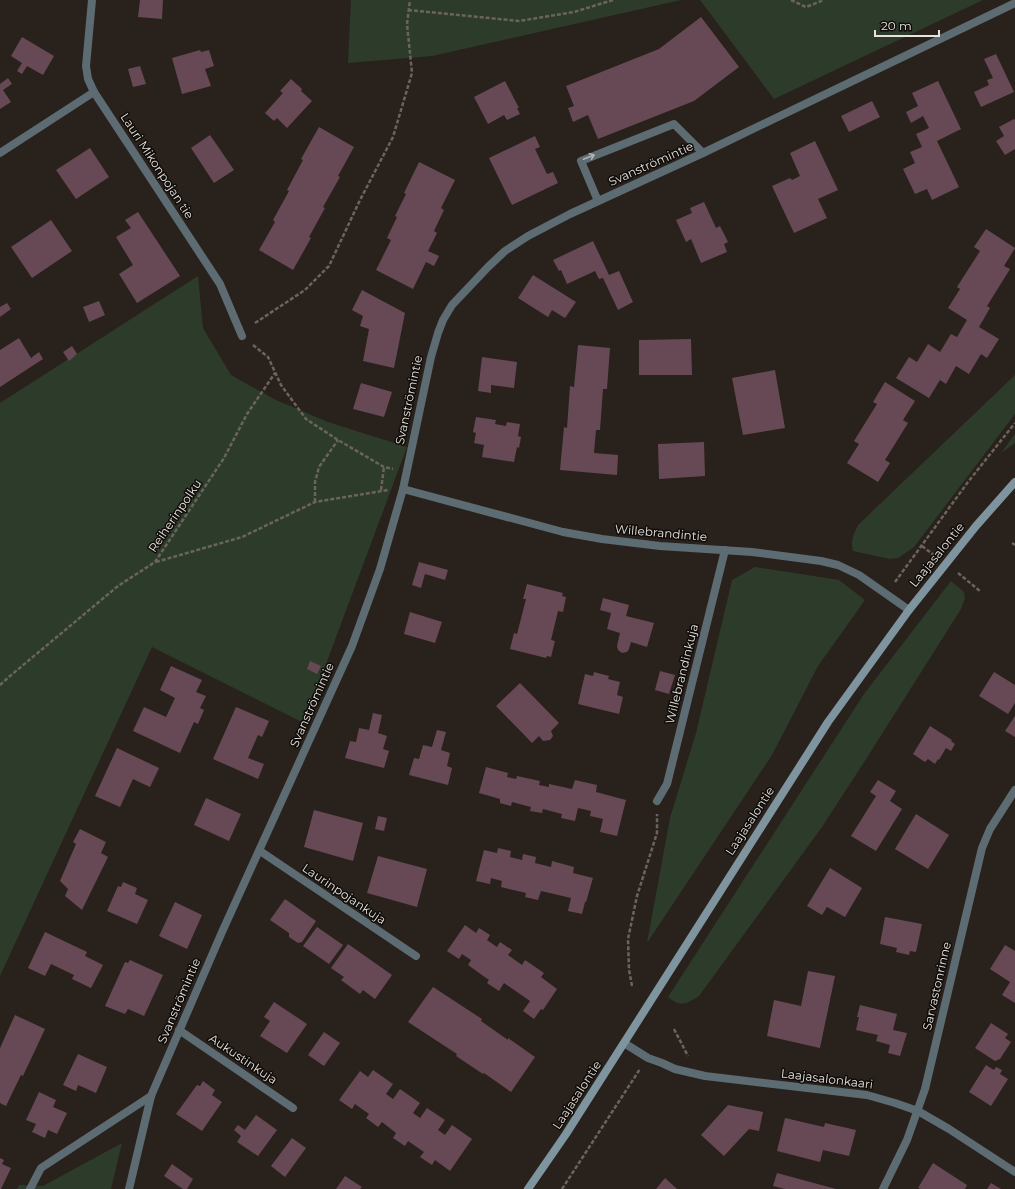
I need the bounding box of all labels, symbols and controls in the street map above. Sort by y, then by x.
scale bar [875,12,939,38]
text: 20 m [881,18,912,33]
street label: Lauri Mikonpojan tie [118,110,197,221]
street label: Svanströmintie [606,138,695,189]
one-way arrow [583,153,595,161]
street label: Svanströmintie [392,354,425,446]
street label: Reiherinpolku [145,476,204,555]
street label: Laajasalontie [906,519,967,590]
street label: Willebrandintie [614,521,708,544]
street label: Willebrandinkuja [662,622,701,726]
street label: Svanströmintie [286,660,337,749]
street label: Laajasalontie [722,784,777,858]
street label: Laurinpojankuja [300,860,389,927]
street label: Sarvastonrinne [919,940,954,1032]
street label: Svanströmintie [154,956,203,1046]
street label: Aukustinkuja [206,1030,280,1087]
street label: Laajasalontie [549,1058,604,1132]
street label: Laajasalonkaari [780,1065,874,1092]

